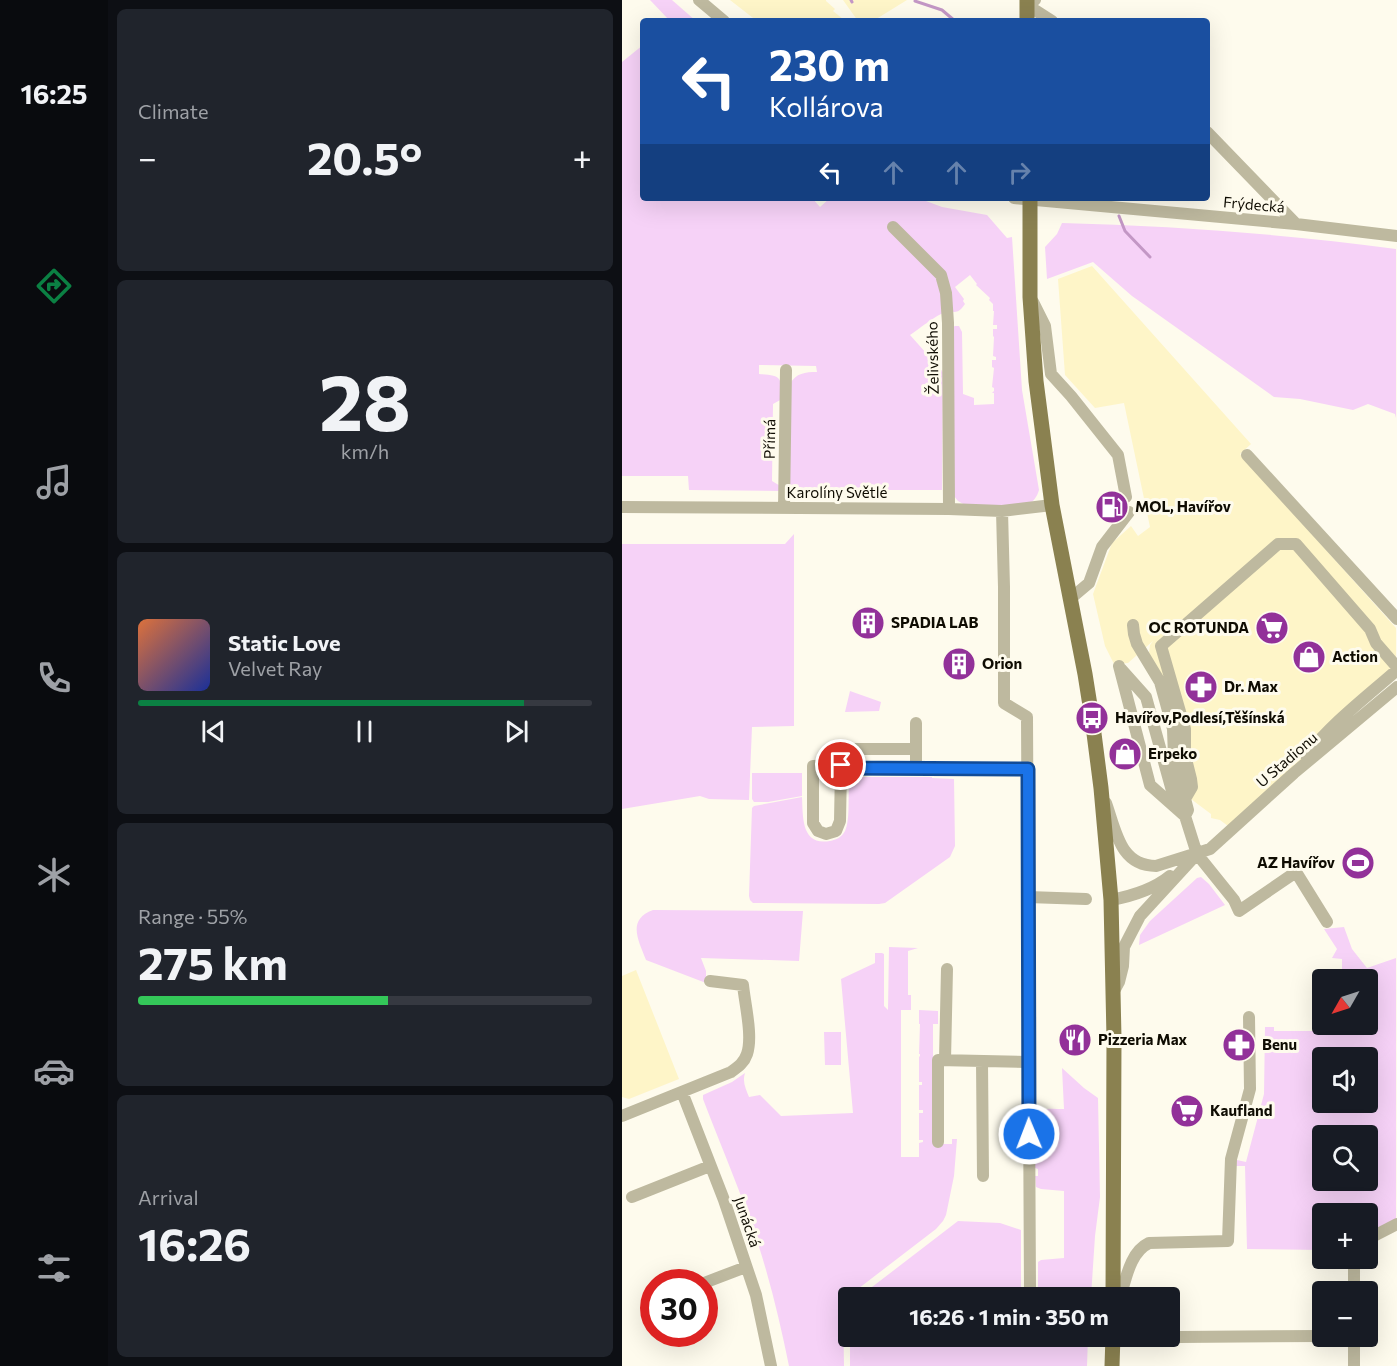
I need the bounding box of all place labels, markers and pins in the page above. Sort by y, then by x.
fuel station icon: MOL, Havířov [1094,489,1130,525]
place label: MOL, Havířov [1135,497,1231,515]
building icon: SPADIA LAB [850,605,886,641]
supermarket icon: OC ROTUNDA [1254,610,1290,646]
place label: SPADIA LAB [891,613,979,631]
place label: OC ROTUNDA [1149,618,1249,636]
shop icon: Action [1291,639,1327,675]
building icon: Orion [941,646,977,682]
place label: Action [1332,647,1378,665]
place label: Orion [982,654,1022,672]
pharmacy icon: Dr. Max [1183,669,1219,705]
place label: Dr. Max [1224,677,1278,695]
bus stop icon: Havířov,Podlesí,Těšínská [1074,700,1110,736]
place label: Havířov,Podlesí,Těšínská [1115,708,1285,726]
shop icon: Erpeko [1107,736,1143,772]
pin [815,739,866,790]
place label: Erpeko [1148,744,1197,762]
sports icon: AZ Havířov [1340,845,1376,881]
place label: AZ Havířov [1257,853,1335,871]
restaurant icon: Pizzeria Max [1057,1022,1093,1058]
pharmacy icon: Benu [1221,1027,1257,1063]
place label: Pizzeria Max [1098,1030,1188,1048]
place label: Benu [1262,1035,1297,1053]
supermarket icon: Kaufland [1169,1093,1205,1129]
place label: Kaufland [1210,1101,1273,1119]

